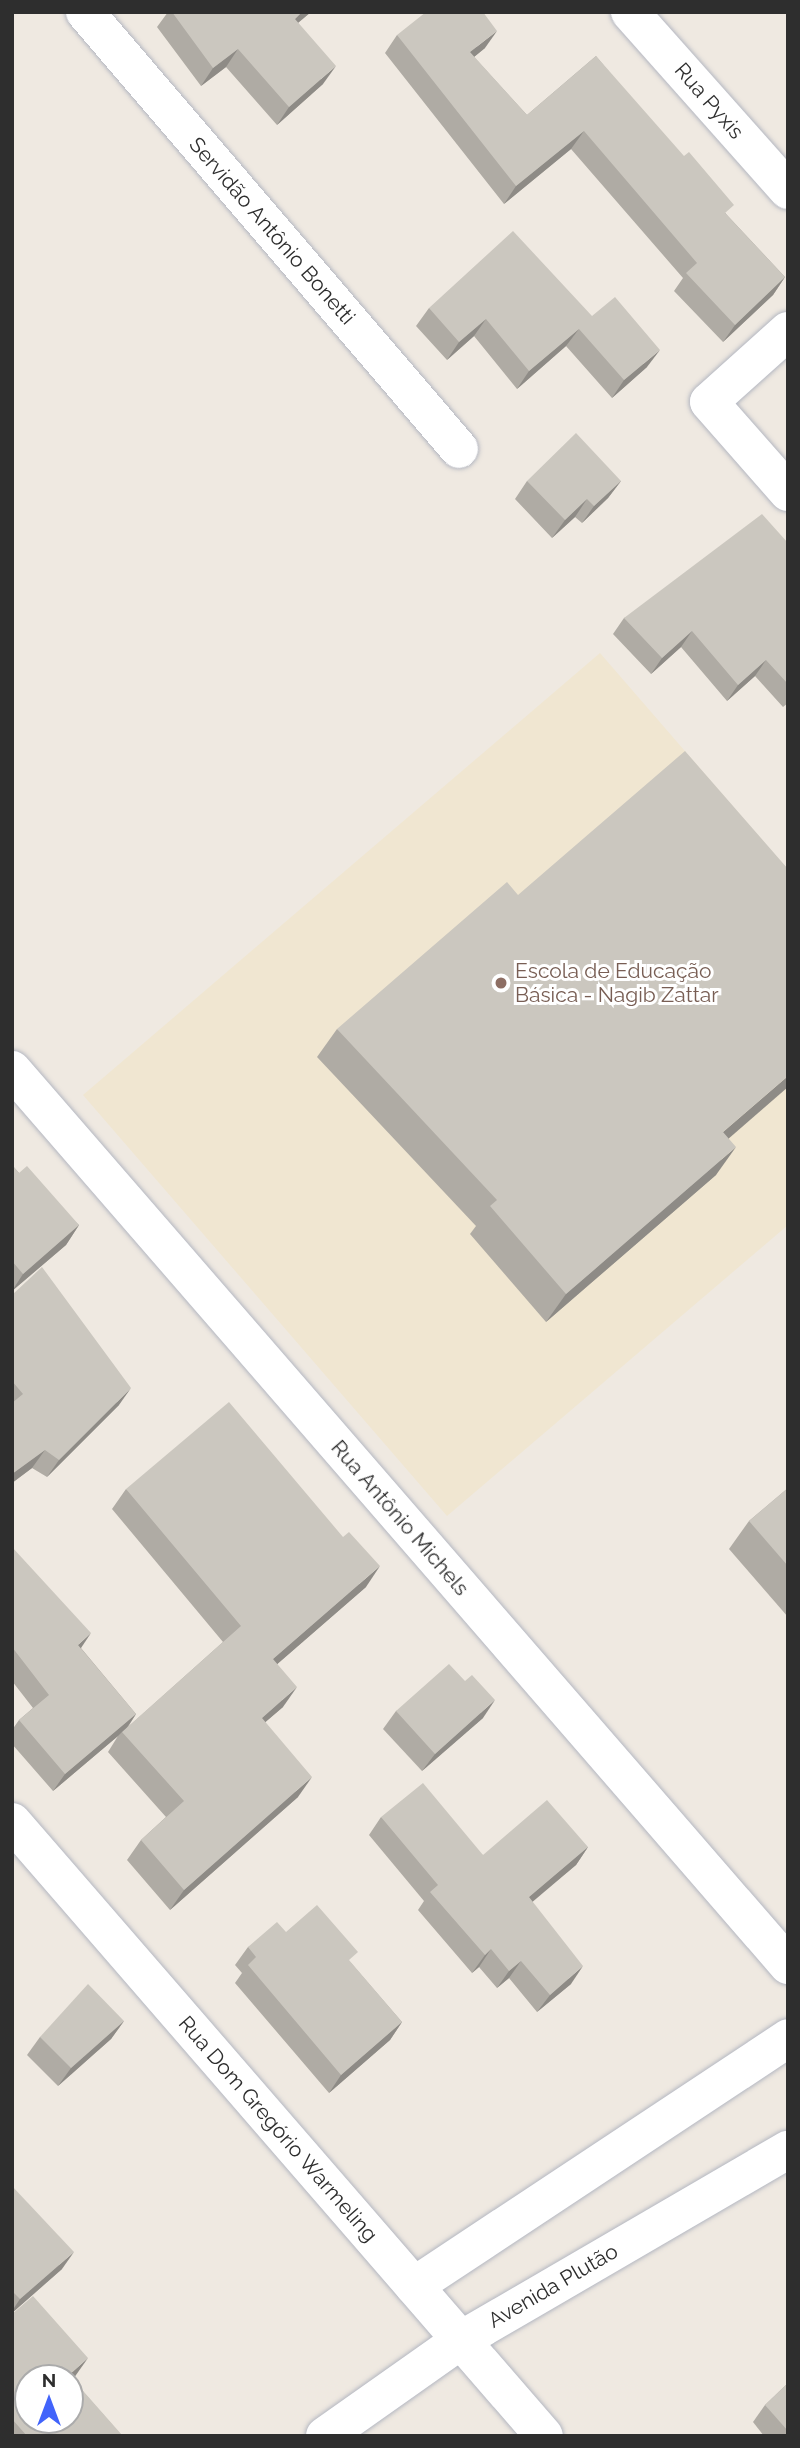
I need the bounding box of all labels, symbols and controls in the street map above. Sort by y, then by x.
street label: Rua Pyxis [669,58,749,144]
street label: Servidão Antônio Bonetti [184,132,360,330]
place label: Escola de Educação Básica - Nagib Zattar [515,958,719,1008]
marker: Escola de Educação Básica - Nagib Zattar [493,975,509,991]
street label: Rua Antônio Michels [325,1435,475,1601]
street label: Rua Dom Gregório Warmeling [173,2011,383,2247]
street label: Avenida Plutão [484,2239,622,2333]
north arrow [14,2364,84,2434]
text: N [42,2369,56,2391]

